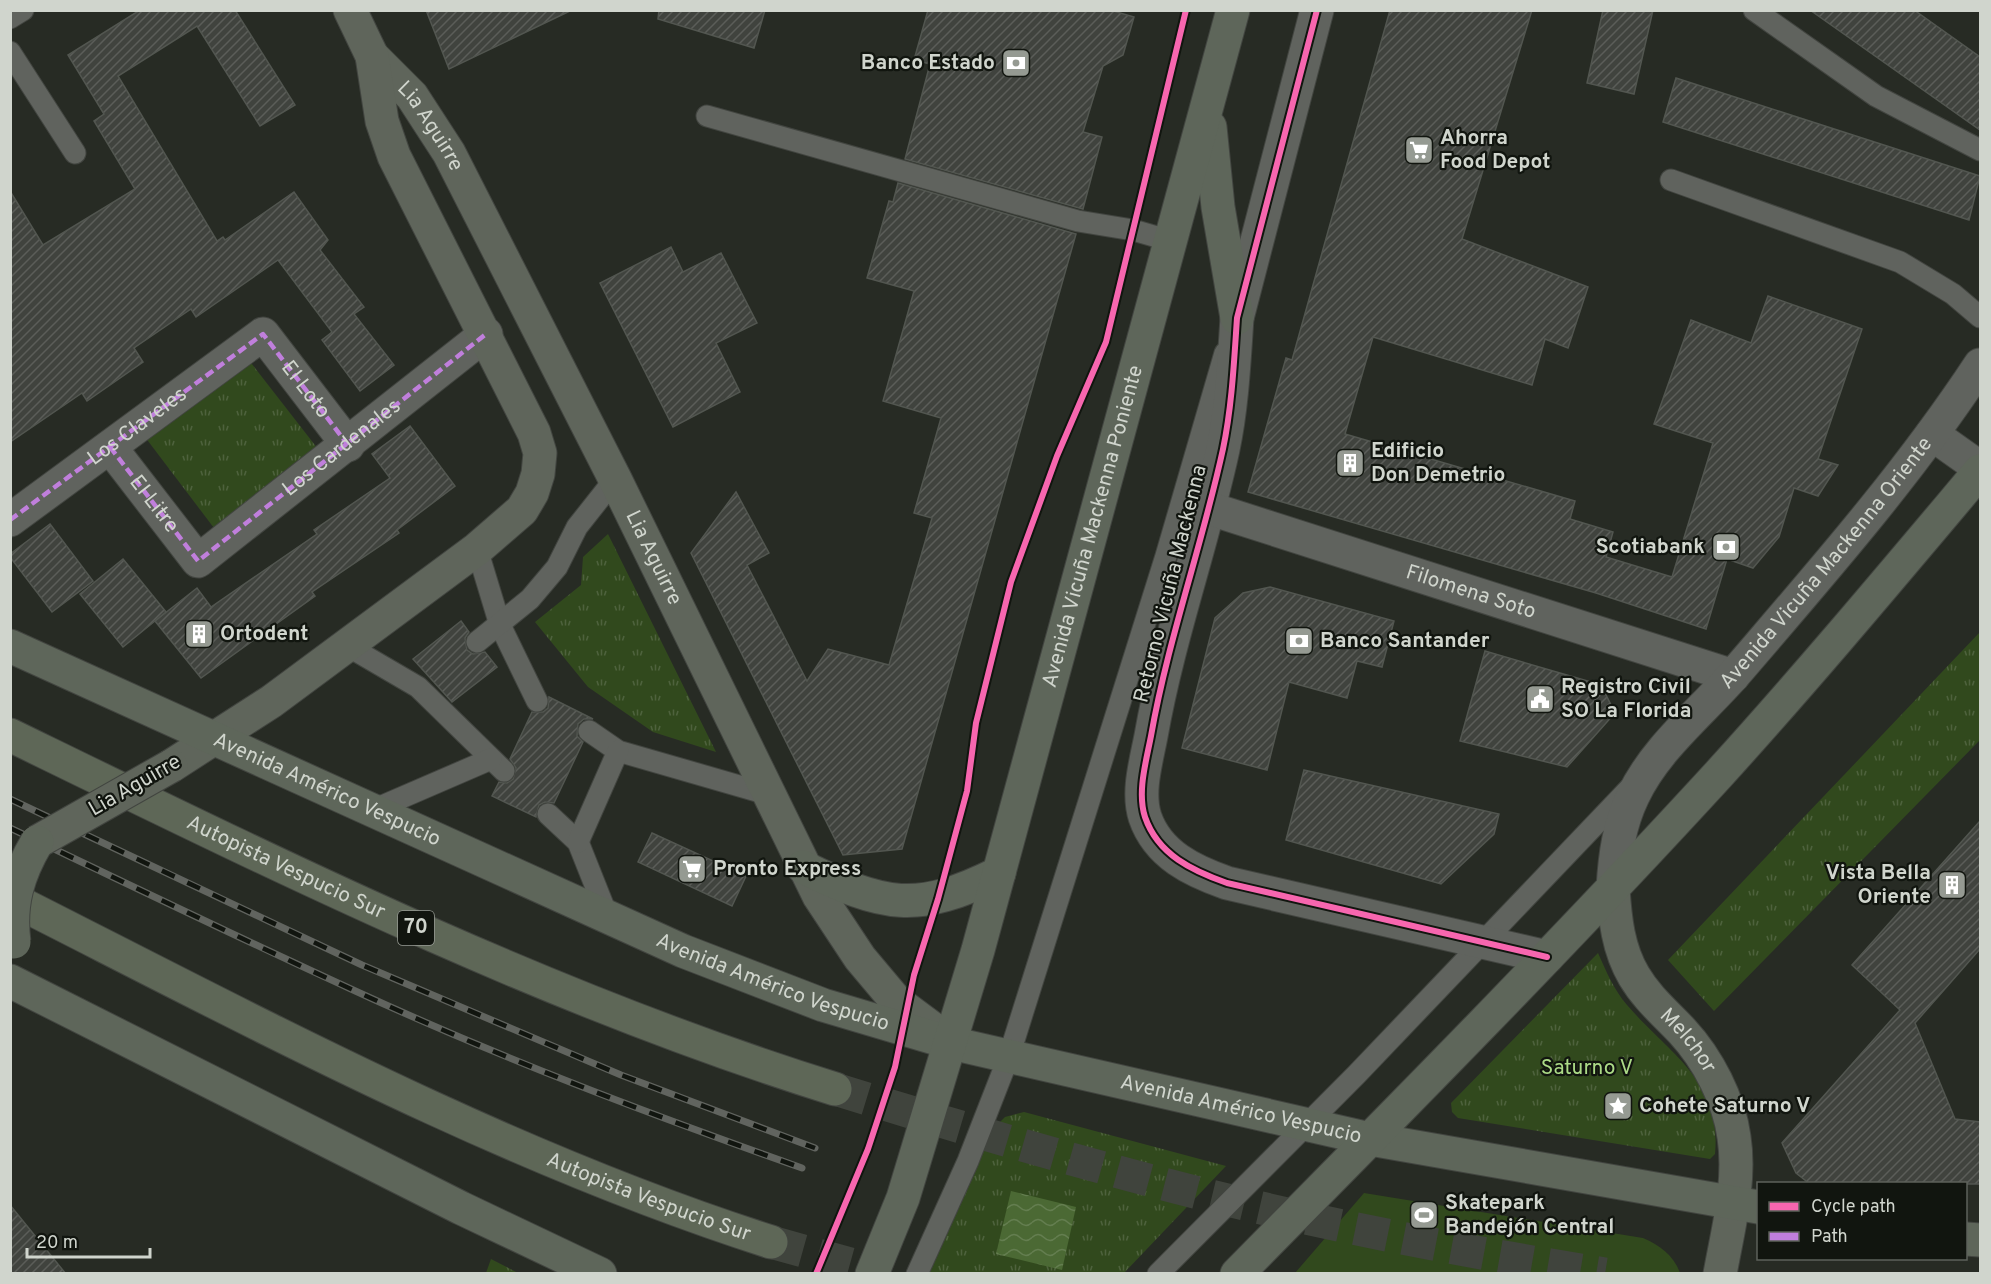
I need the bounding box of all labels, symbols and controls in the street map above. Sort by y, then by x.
bank icon: Banco Estado [1000,47,1032,79]
place label: Banco Estado [861,50,995,77]
street label: Lia Aguirre [391,75,469,176]
place label: Ahorra Food Depot [1440,125,1550,176]
supermarket icon: Ahorra Food Depot [1403,134,1435,166]
street label: El Loto [275,355,336,424]
street label: Avenida Vicuña Mackenna Poniente [1036,362,1150,691]
street label: Los Claveles [82,381,192,472]
street label: Los Cardenales [277,393,406,503]
street label: Avenida Vicuña Mackenna Oriente [1714,432,1938,695]
place label: Edificio Don Demetrio [1371,438,1505,489]
building icon: Edificio Don Demetrio [1334,447,1366,479]
street label: Retorno Vicuña Mackenna [1128,462,1214,706]
street label: El Litre [123,470,185,538]
street label: Lia Aguirre [619,506,688,610]
bank icon: Scotiabank [1710,531,1742,563]
place label: Scotiabank [1596,534,1705,561]
street label: Filomena Soto [1402,559,1539,626]
building icon: Ortodent [183,618,215,650]
place label: Ortodent [220,621,308,648]
bank icon: Banco Santander [1283,625,1315,657]
place label: Banco Santander [1320,628,1490,655]
place label: Registro Civil SO La Florida [1561,674,1691,725]
public building icon: Registro Civil SO La Florida [1524,683,1556,715]
street label: Avenida Américo Vespucio [209,726,445,853]
street label: Lia Aguirre [84,749,186,823]
street label: Autopista Vespucio Sur [182,809,390,926]
supermarket icon: Pronto Express [676,853,708,885]
place label: Pronto Express [713,856,861,883]
place label: Vista Bella Oriente [1825,860,1931,911]
building icon: Vista Bella Oriente [1936,869,1968,901]
road number: 70 [398,911,434,945]
street label: Avenida Américo Vespucio [652,927,893,1037]
street label: Melchor [1654,1002,1723,1078]
park label: Saturno V [1541,1055,1633,1082]
street label: Avenida Américo Vespucio [1118,1069,1364,1150]
place icon: Cohete Saturno V [1602,1090,1634,1122]
place label: Cohete Saturno V [1639,1093,1810,1120]
street label: Autopista Vespucio Sur [542,1146,754,1248]
legend [1757,1182,1967,1260]
place label: Skatepark Bandejón Central [1445,1190,1614,1241]
text: Cycle path [1811,1196,1896,1219]
sports icon: Skatepark Bandejón Central [1408,1199,1440,1231]
scale bar [27,1221,150,1259]
text: Path [1811,1226,1848,1249]
text: 20 m [36,1232,78,1255]

